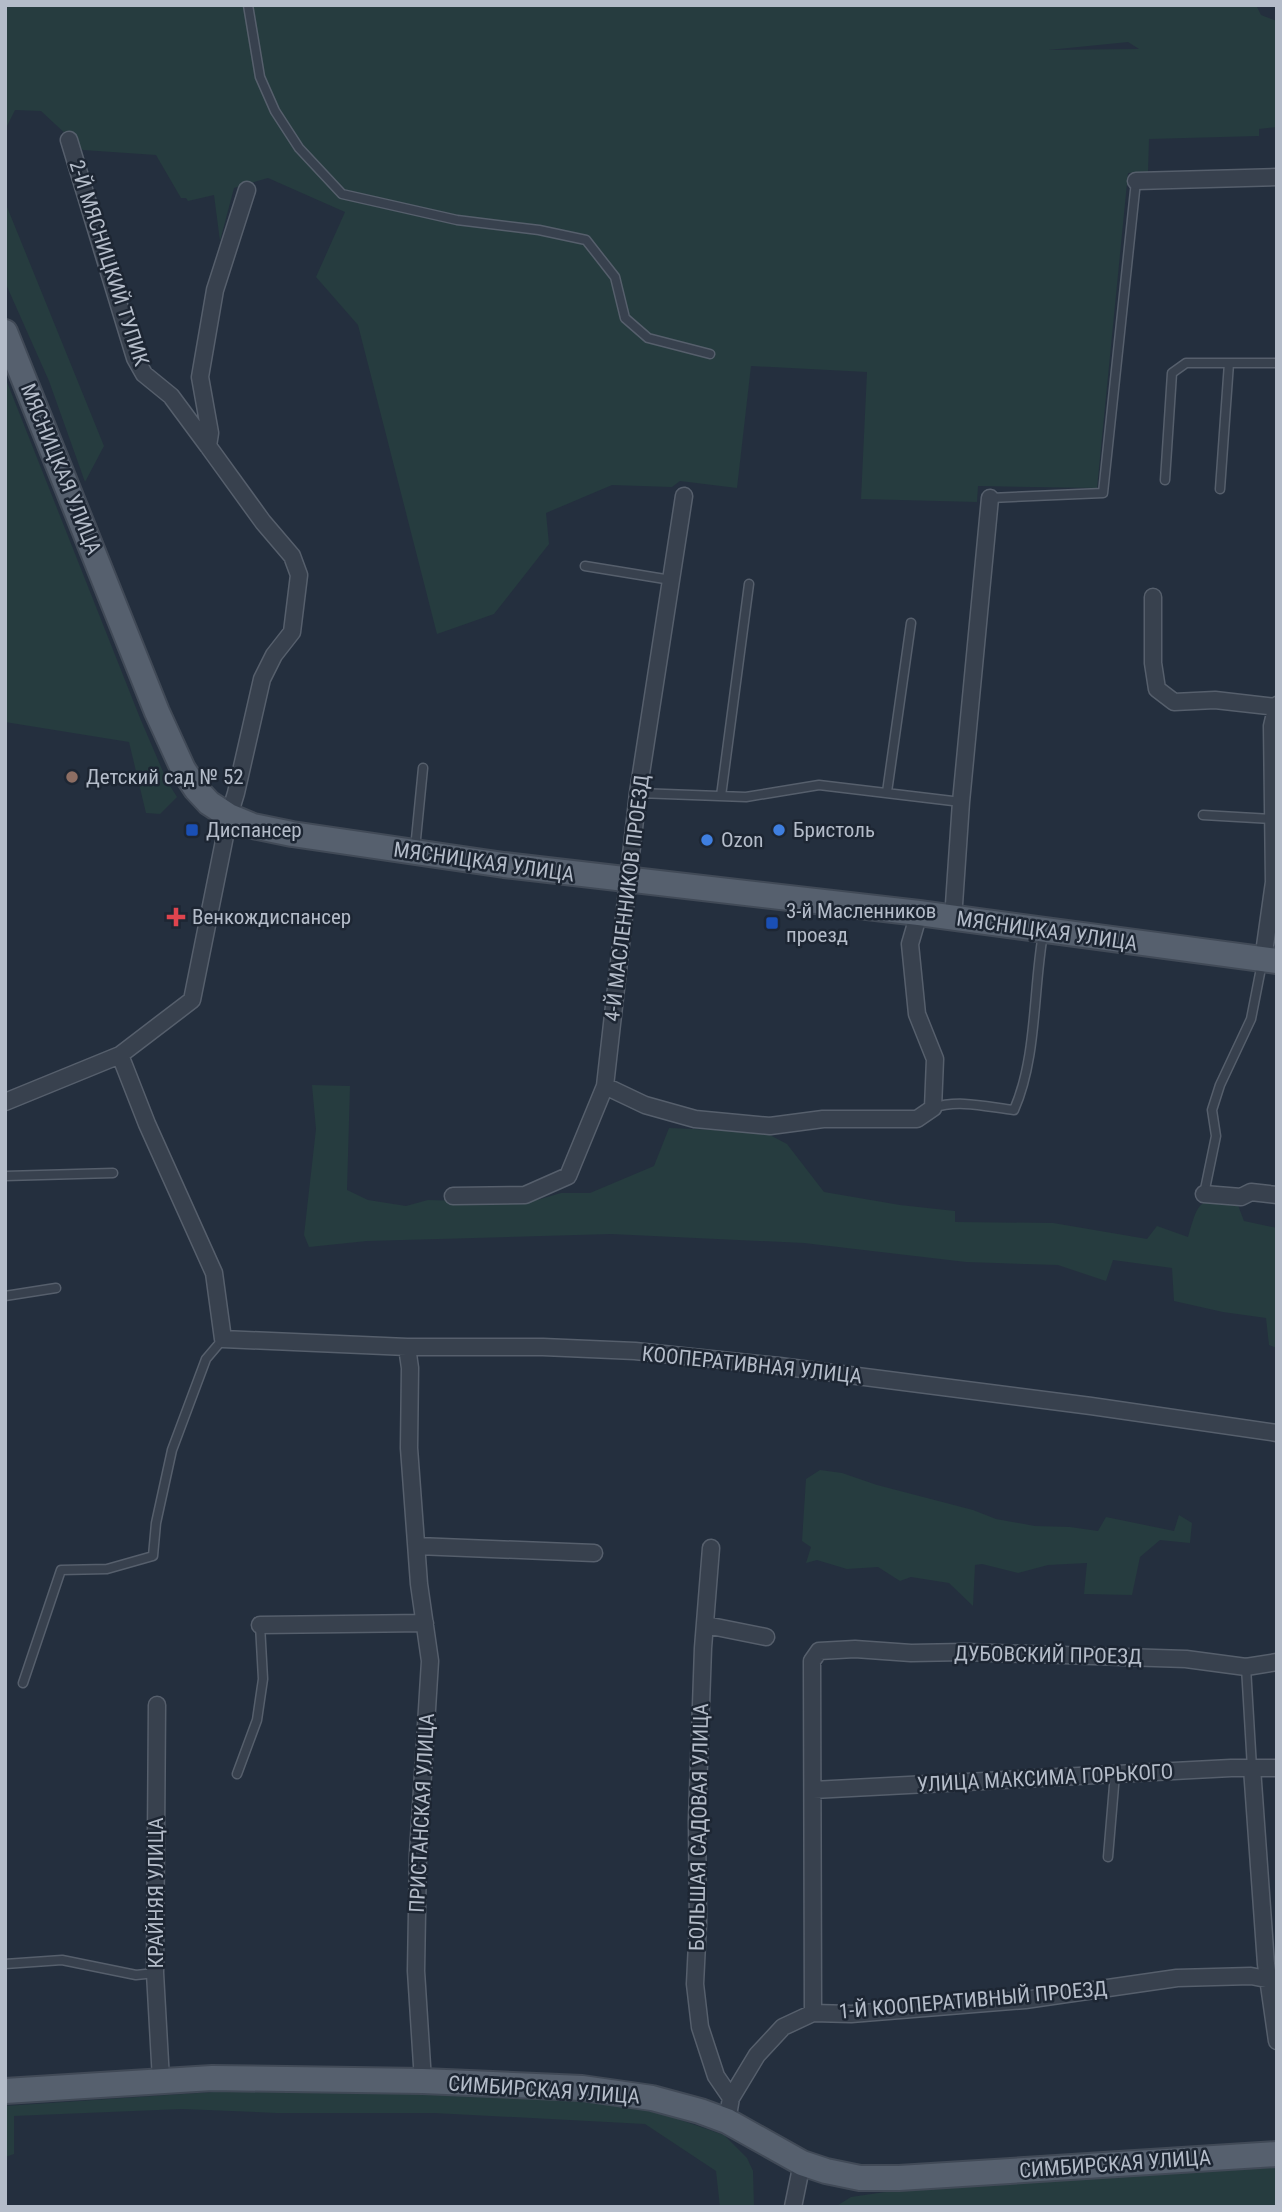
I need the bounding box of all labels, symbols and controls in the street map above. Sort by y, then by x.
street label: 2-Й МЯСНИЦКИЙ ТУПИК [64,157,154,369]
street label: МЯСНИЦКАЯ УЛИЦА [16,380,106,558]
place label: Детский сад № 52 [86,765,244,789]
marker: Детский сад № 52 [64,769,80,785]
street label: 4-Й МАСЛЕННИКОВ ПРОЕЗД [600,773,654,1023]
place label: Диспансер [206,818,302,842]
place label: Бристоль [793,818,875,842]
marker: Диспансер [184,822,200,838]
marker: Бристоль [771,822,787,838]
place label: Ozon [721,828,763,852]
marker: Ozon [699,832,715,848]
street label: МЯСНИЦКАЯ УЛИЦА [392,837,576,887]
place label: 3-й Масленников проезд [786,899,936,947]
place label: Венкождиспансер [192,905,351,929]
street label: МЯСНИЦКАЯ УЛИЦА [955,906,1139,956]
marker: Венкождиспансер [166,907,186,927]
marker: 3-й Масленников проезд [764,915,780,931]
street label: КООПЕРАТИВНАЯ УЛИЦА [641,1342,863,1388]
street label: ДУБОВСКИЙ ПРОЕЗД [954,1641,1142,1669]
street label: БОЛЬШАЯ САДОВАЯ УЛИЦА [685,1703,713,1951]
street label: ПРИСТАНСКАЯ УЛИЦА [405,1713,439,1913]
street label: УЛИЦА МАКСИМА ГОРЬКОГО [916,1759,1174,1797]
street label: КРАЙНЯЯ УЛИЦА [144,1817,168,1969]
street label: 1-Й КООПЕРАТИВНЫЙ ПРОЕЗД [838,1976,1108,2024]
street label: СИМБИРСКАЯ УЛИЦА [447,2071,641,2109]
street label: СИМБИРСКАЯ УЛИЦА [1018,2145,1212,2183]

